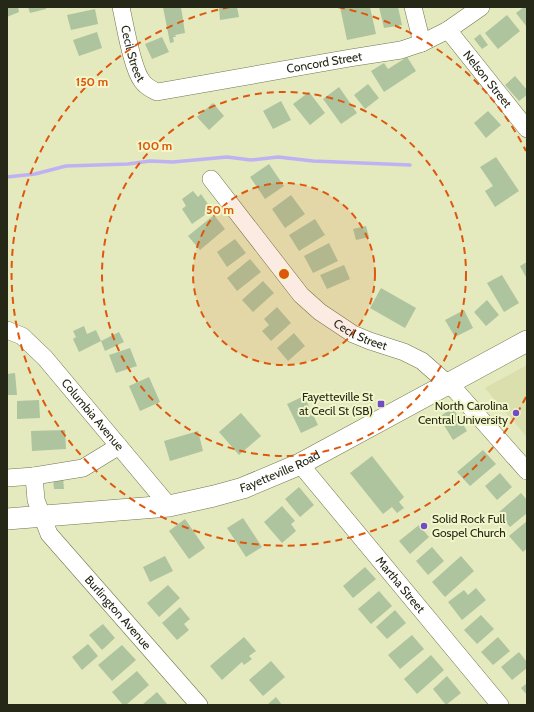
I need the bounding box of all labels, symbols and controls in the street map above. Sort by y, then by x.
street label: Cecil Street [118,24,149,85]
street label: Nelson Street [460,47,515,111]
street label: Concord Street [285,48,363,76]
text: 150 m [76,74,108,89]
text: 100 m [138,138,172,153]
text: 50 m [206,202,234,217]
centre of rings [277,267,291,281]
street label: Cecil Street [331,315,389,353]
street label: Columbia Avenue [58,375,127,453]
place label: Fayetteville St at Cecil St (SB) [299,389,373,418]
place label: North Carolina Central University [418,398,508,427]
marker: Fayetteville St at Cecil St (SB) [376,399,386,409]
marker: North Carolina Central University [511,408,521,418]
street label: Fayetteville Road [238,447,322,496]
place label: Solid Rock Full Gospel Church [432,511,506,540]
marker: Solid Rock Full Gospel Church [419,521,429,531]
street label: Martha Street [373,553,429,616]
street label: Burlington Avenue [82,572,155,652]

